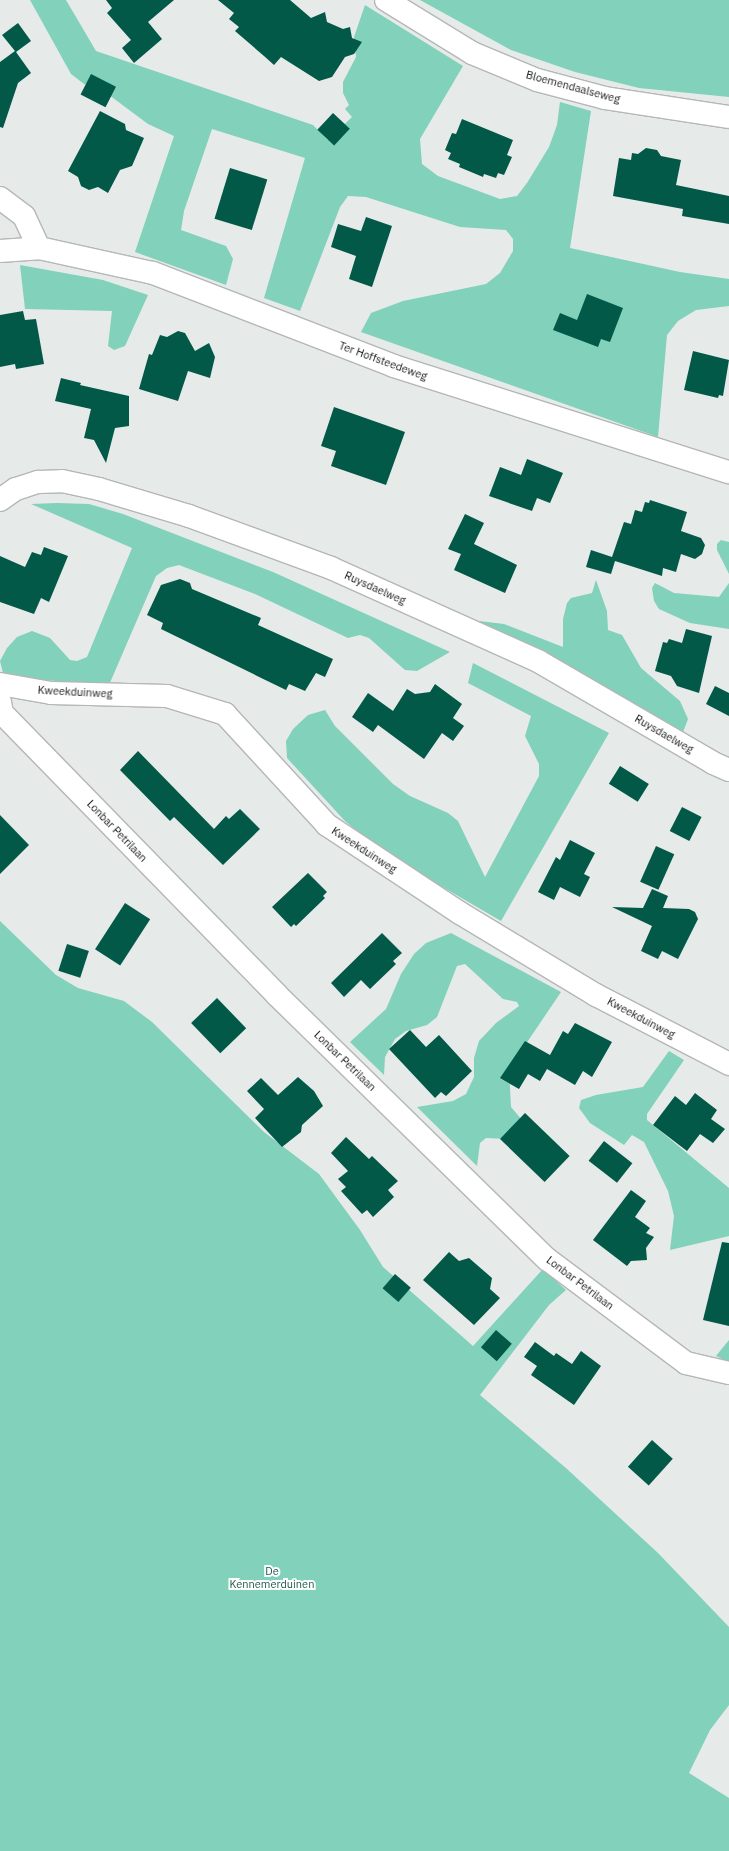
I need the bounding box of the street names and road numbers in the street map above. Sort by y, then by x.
street label: Bloemendaalseweg [524,68,622,106]
street label: Ter Hoffsteedeweg [337,339,429,383]
street label: Ruysdaelweg [342,569,408,607]
street label: Kweekduinweg [37,683,113,701]
street label: Ruysdaelweg [632,712,696,756]
street label: Lonbar Petrilaan [84,797,150,865]
street label: Kweekduinweg [329,824,399,876]
street label: Kweekduinweg [605,995,677,1041]
street label: Lonbar Petrilaan [311,1028,379,1094]
street label: Lonbar Petrilaan [544,1253,616,1313]

